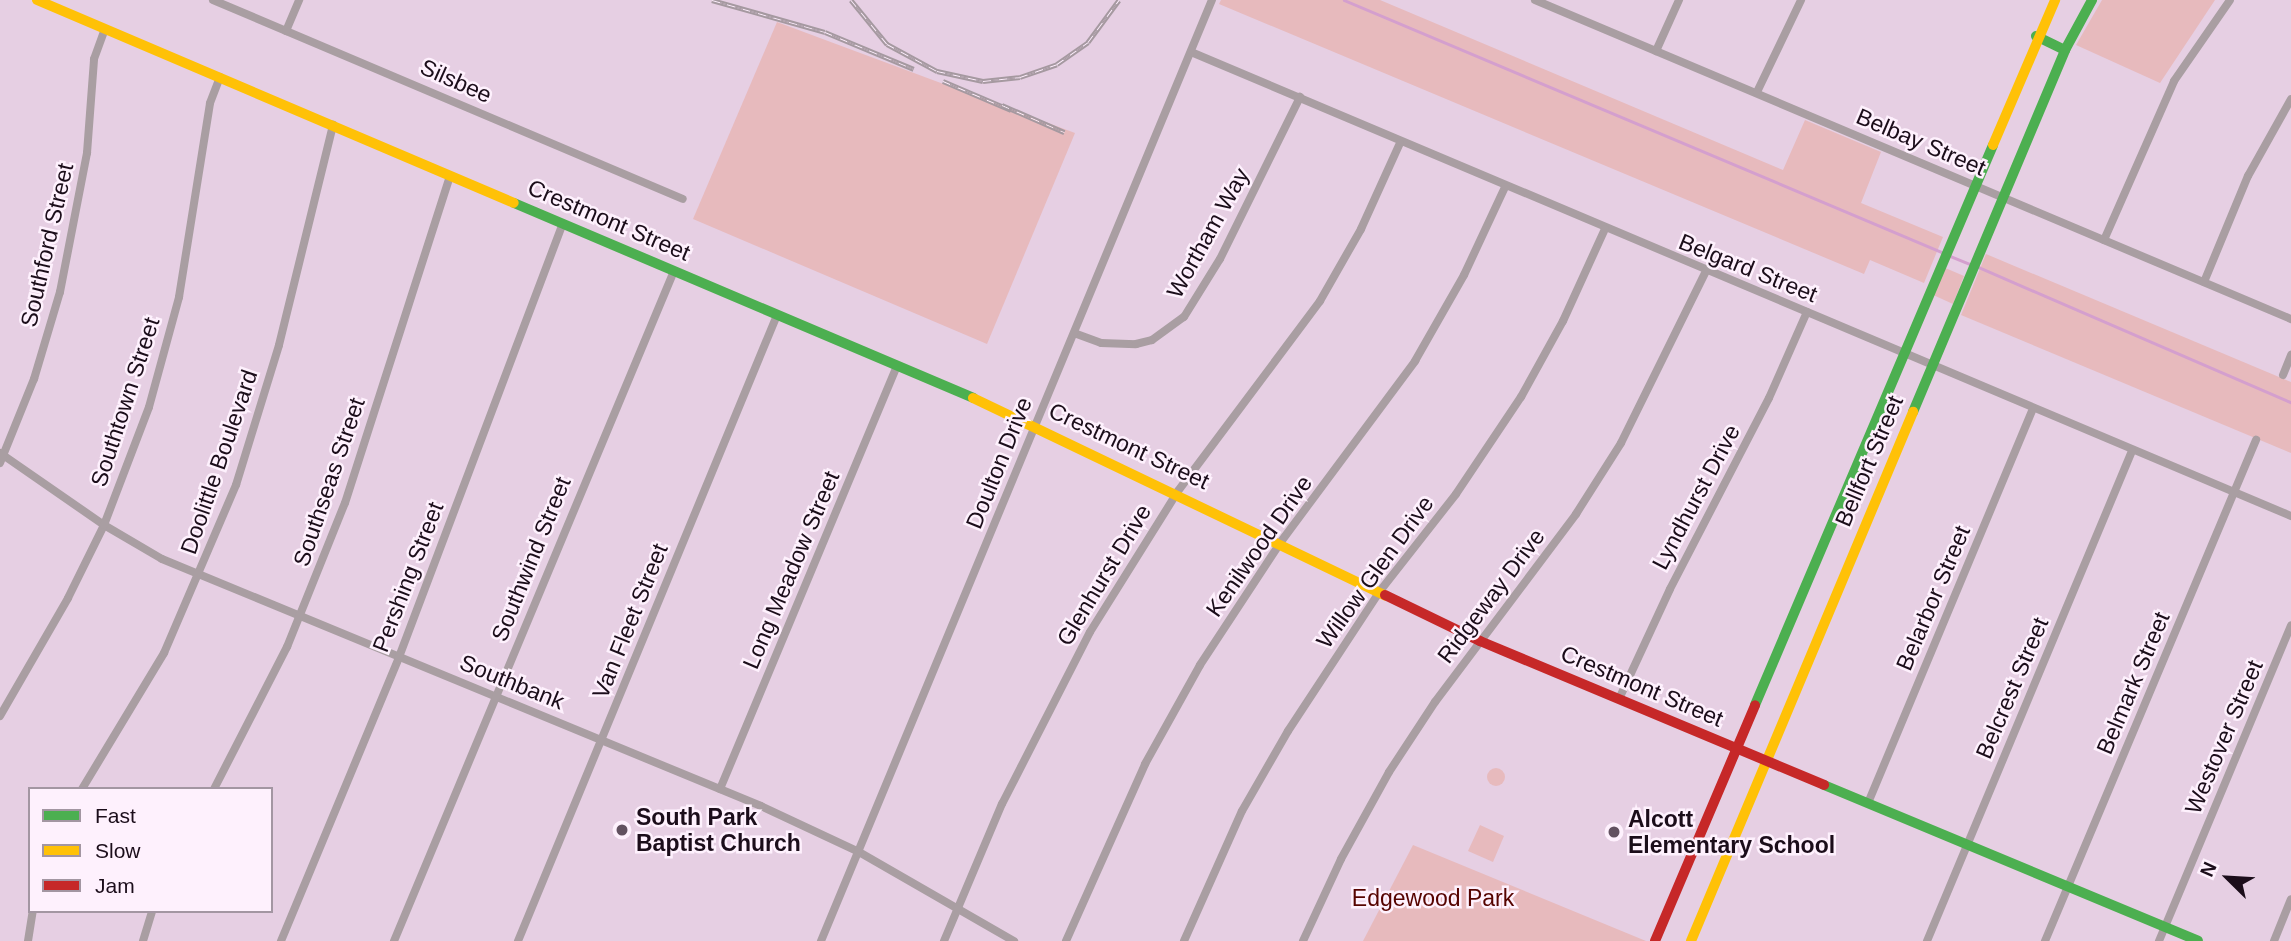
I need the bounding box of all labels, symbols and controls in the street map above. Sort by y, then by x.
street label: Silsbee [416,53,496,109]
street label: Belbay Street [1852,102,1990,182]
street label: Southford Street [15,160,79,330]
street label: Wortham Way [1161,163,1255,303]
street label: Crestmont Street [524,173,694,267]
street label: Belgard Street [1675,228,1821,308]
street label: Southtown Street [85,314,165,490]
street label: Doolittle Boulevard [175,366,263,558]
street label: Bellfort Street [1829,391,1909,531]
street label: Doulton Drive [960,393,1038,533]
street label: Southseas Street [287,394,371,570]
street label: Crestmont Street [1044,397,1214,495]
street label: Lyndhurst Drive [1646,420,1746,574]
street label: Long Meadow Street [737,467,845,673]
street label: Kenilwood Drive [1200,470,1318,622]
street label: Southwind Street [485,473,577,645]
street label: Willow Glen Drive [1311,490,1439,654]
street label: Pershing Street [367,498,449,656]
street label: Glenhurst Drive [1051,499,1157,651]
street label: Belarbor Street [1890,521,1976,675]
street label: Ridgeway Drive [1432,523,1550,669]
street label: Van Fleet Street [586,540,674,702]
street label: Belmark Street [2091,608,2175,758]
street label: Belcrest Street [1970,613,2054,763]
street label: Crestmont Street [1557,639,1727,733]
street label: Southbank [456,649,568,715]
street label: Westover Street [2179,656,2269,818]
legend [28,787,273,913]
place label: South Park Baptist Church [636,803,801,857]
text: Fast [95,804,136,827]
place label: Alcott Elementary School [1628,805,1835,859]
marker: South Park Baptist Church [614,822,630,838]
marker: Alcott Elementary School [1606,824,1622,840]
text: Slow [95,839,141,862]
north arrow [2193,843,2263,913]
text: N [2196,859,2221,880]
text: Jam [95,874,135,897]
park label: Edgewood Park [1352,884,1514,912]

